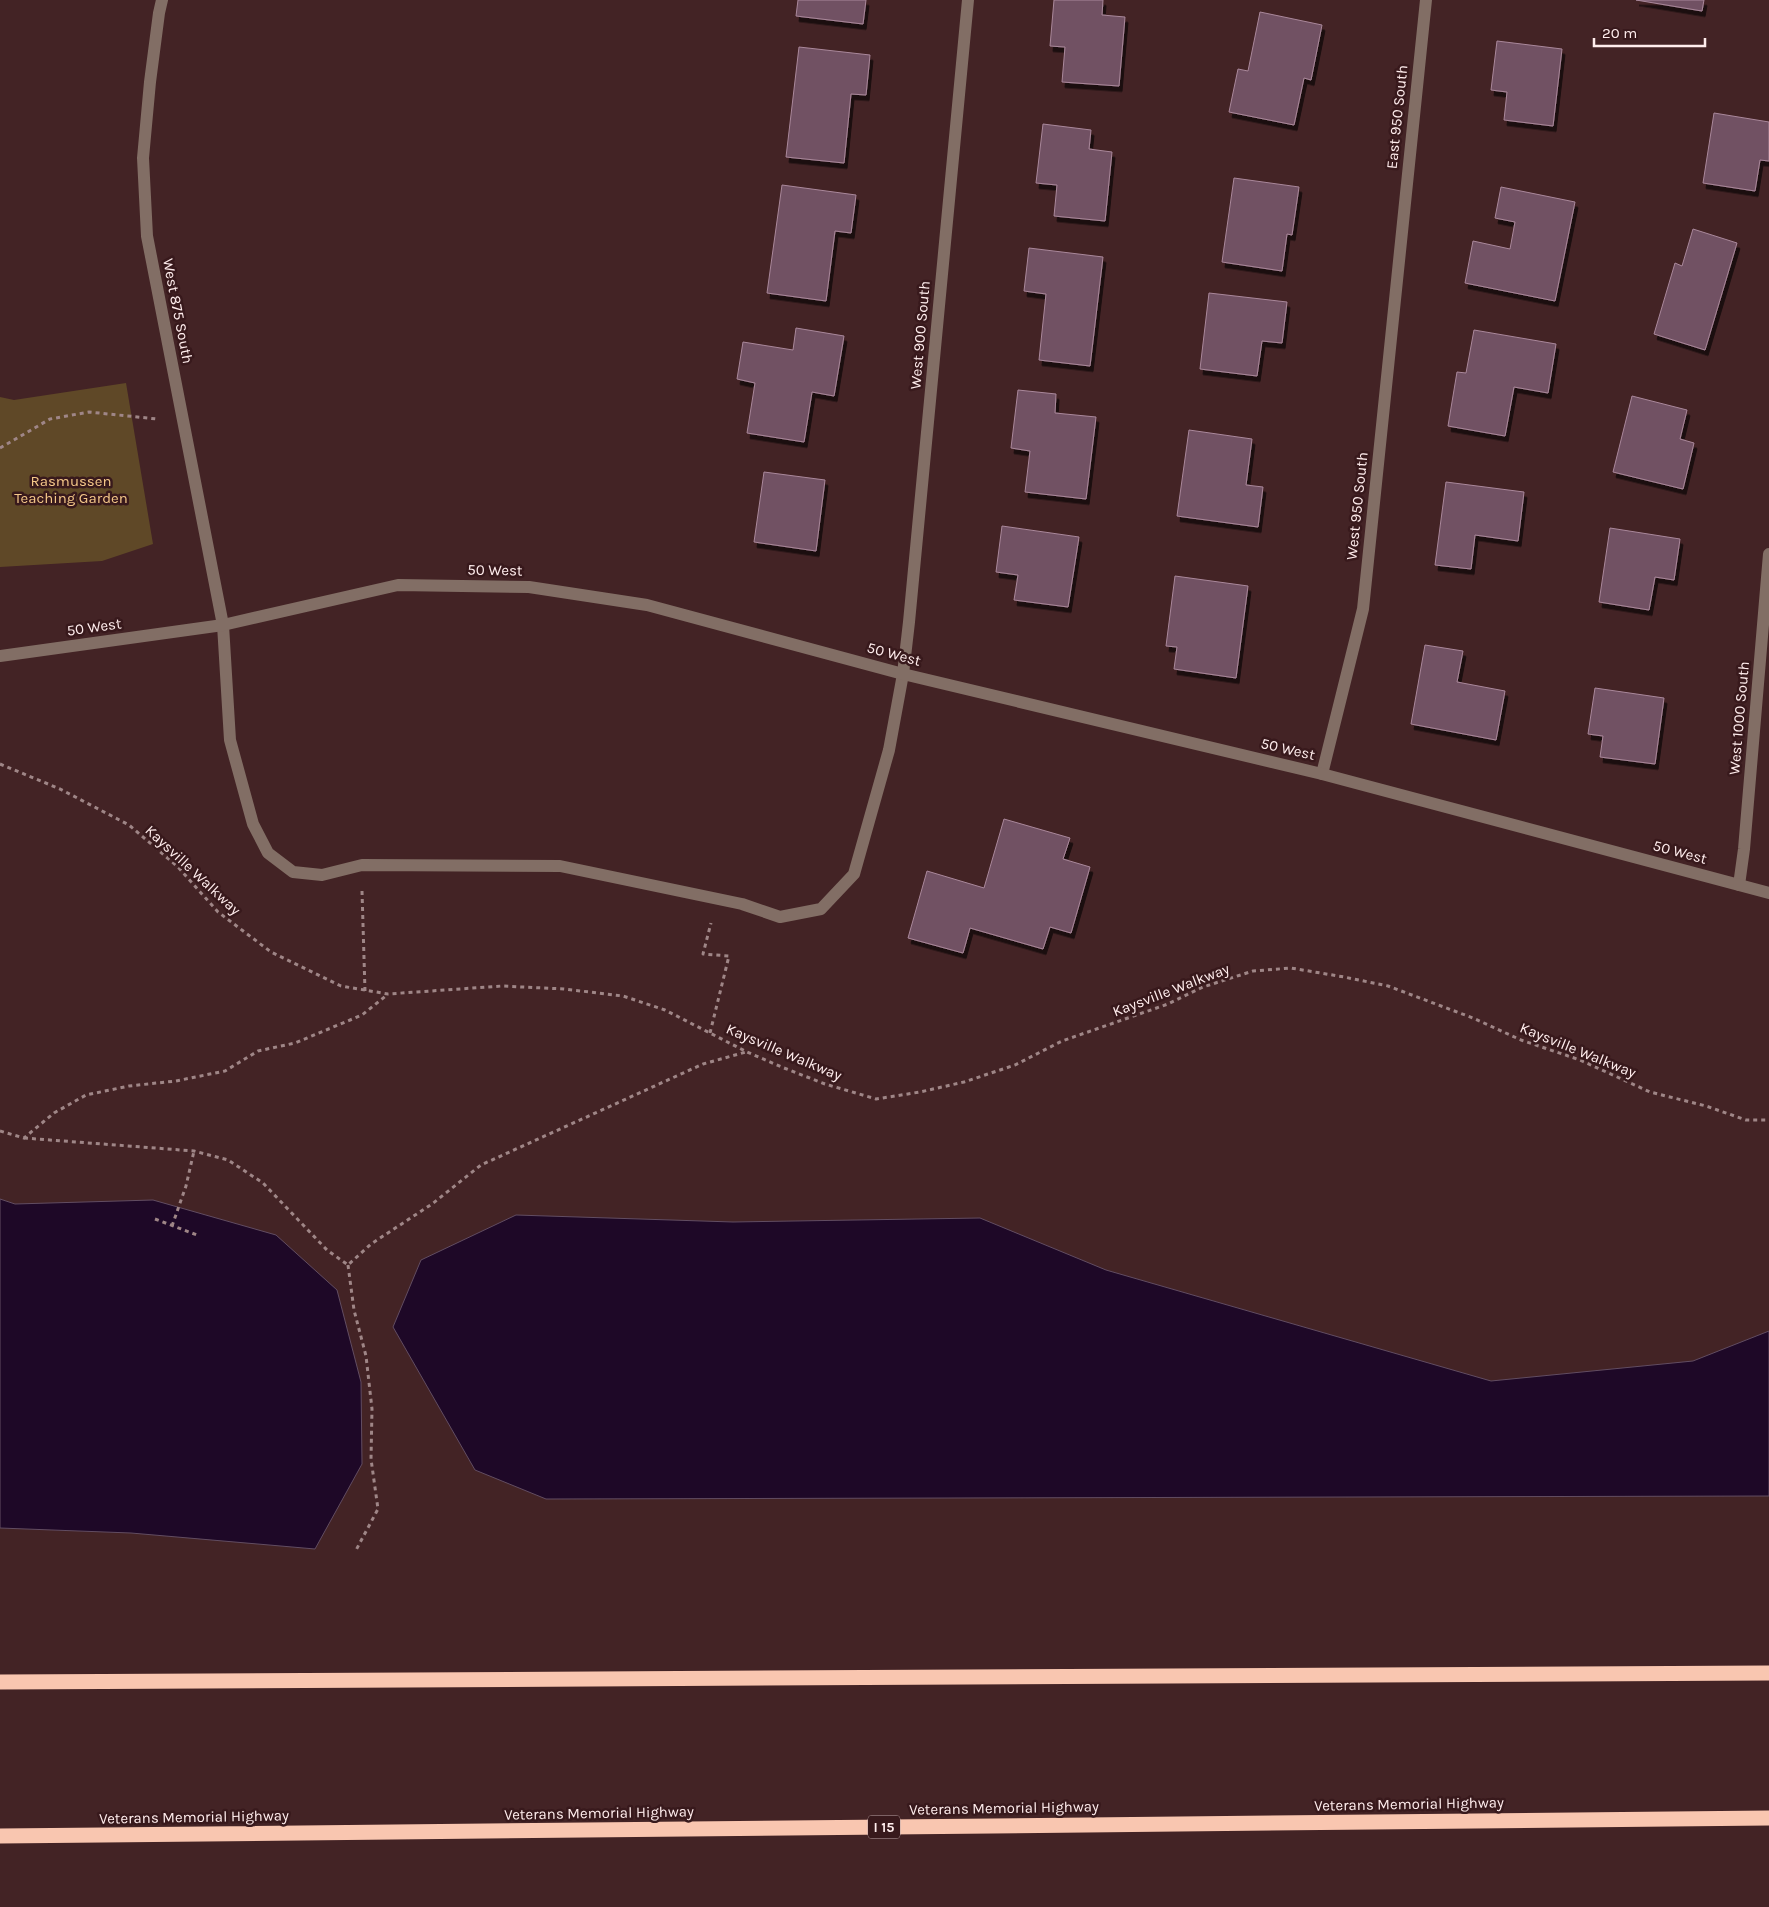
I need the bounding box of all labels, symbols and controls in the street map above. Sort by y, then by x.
scale bar [1594,15,1705,47]
text: 20 m [1602,24,1637,42]
street label: East 950 South [1383,64,1411,170]
street label: West 875 South [159,257,197,365]
street label: West 900 South [906,280,934,390]
street label: West 950 South [1342,451,1372,561]
park label: Rasmussen Teaching Garden [14,472,128,507]
street label: 50 West [467,561,523,579]
street label: 50 West [65,614,123,640]
street label: 50 West [865,638,923,670]
street label: West 1000 South [1725,660,1753,776]
street label: 50 West [1259,734,1317,764]
street label: Kaysville Walkway [142,821,244,919]
street label: 50 West [1651,836,1709,868]
street label: Kaysville Walkway [1110,959,1232,1021]
street label: Kaysville Walkway [1517,1018,1639,1082]
street label: Kaysville Walkway [723,1020,845,1084]
street label: Veterans Memorial Highway [1314,1793,1504,1815]
street label: Veterans Memorial Highway [909,1797,1099,1819]
street label: Veterans Memorial Highway [504,1802,694,1824]
street label: Veterans Memorial Highway [99,1806,289,1828]
road number: I 15 [868,1815,900,1838]

